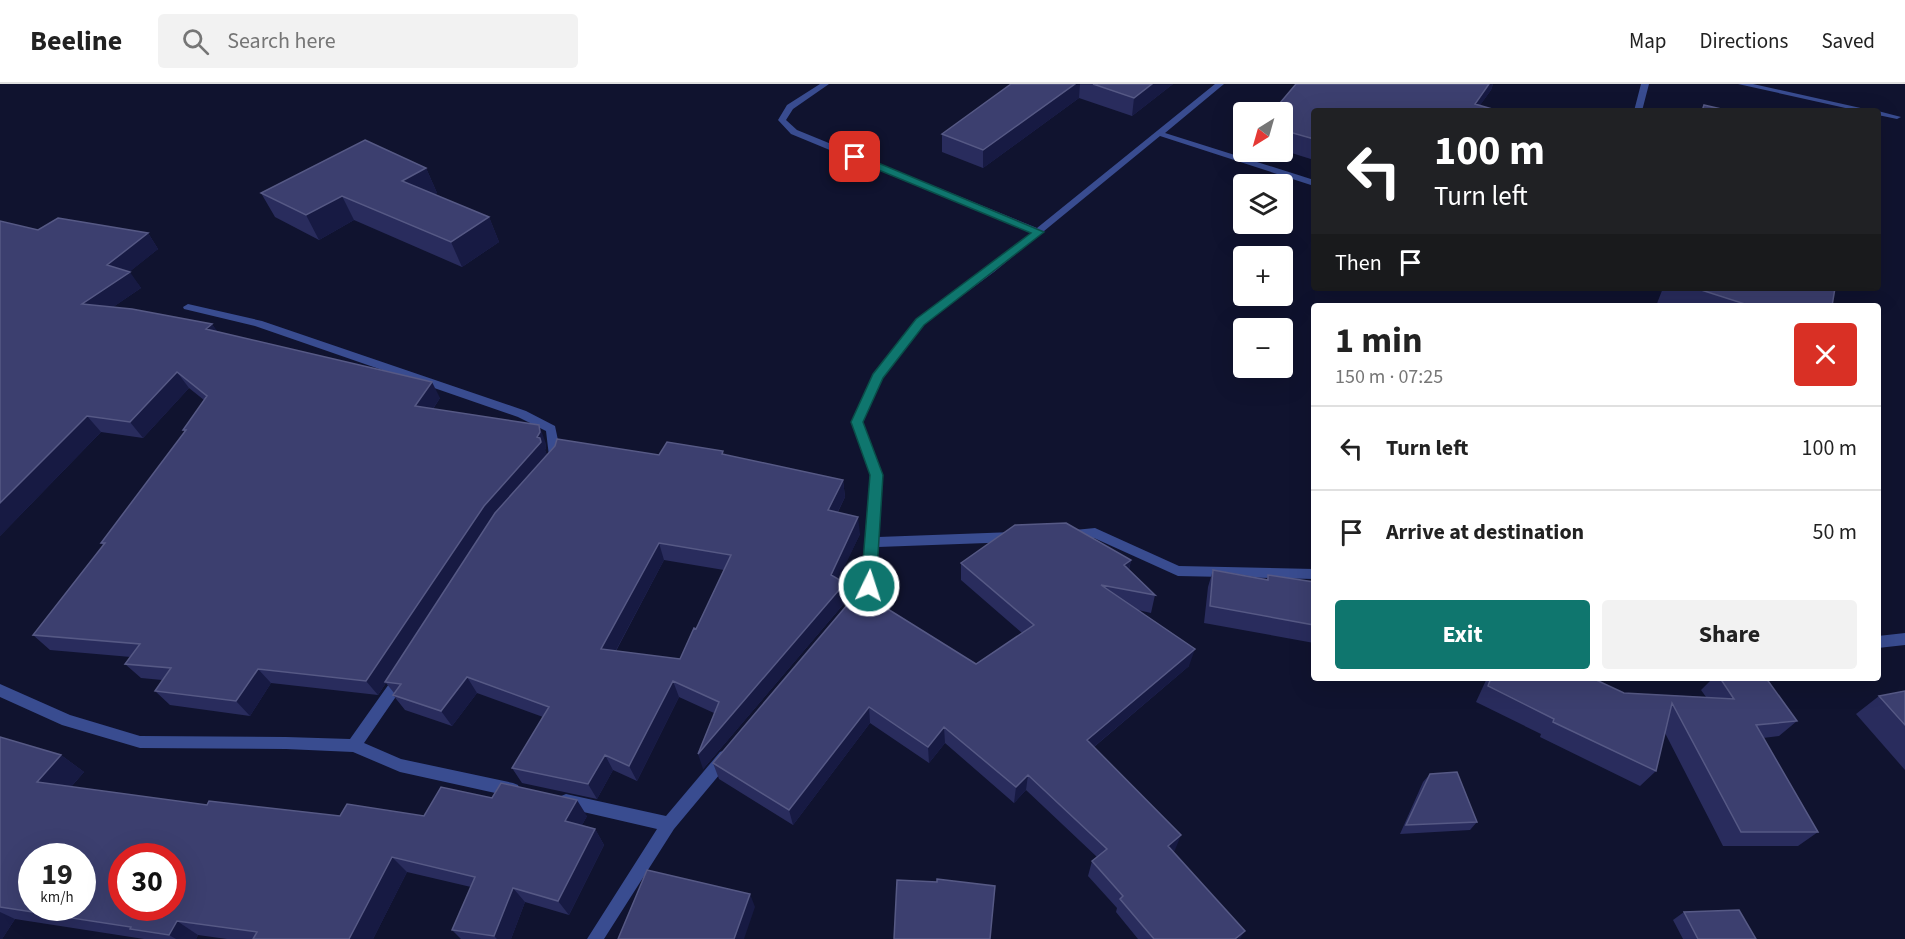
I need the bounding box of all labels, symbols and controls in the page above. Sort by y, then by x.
search box [158,14,578,68]
text: Beeline [30,21,122,61]
icon: search [179,25,212,58]
text: Search here [227,25,336,57]
text: Map [1629,26,1667,56]
text: Directions [1700,26,1788,56]
text: Saved [1821,26,1875,56]
north arrow [1233,102,1293,162]
map controls [1233,102,1293,378]
text: 100 m [1434,121,1545,181]
pin [829,131,880,182]
icon: left [1335,132,1413,210]
icon: arrive [838,140,871,173]
button: layers [1233,174,1293,234]
text: Turn left [1434,177,1528,216]
button: + [1233,246,1293,306]
icon: arrive [1394,246,1427,279]
text: Then [1335,247,1382,279]
text: 1 min [1335,315,1423,366]
button: − [1233,318,1293,378]
button: close [1794,323,1857,386]
text: 150 m · 07:25 [1335,363,1443,391]
icon: left [1335,432,1368,465]
text: Turn left [1386,432,1468,464]
text: 100 m [1802,432,1857,464]
icon: arrive [1335,516,1368,549]
text: Arrive at destination [1386,516,1584,548]
text: 50 m [1812,516,1857,548]
position arrow [837,554,901,618]
button: Exit [1335,600,1590,669]
button: Share [1602,600,1857,669]
speed limit sign: 30 [108,843,186,921]
text: 19 [41,853,73,896]
text: km/h [40,887,74,908]

